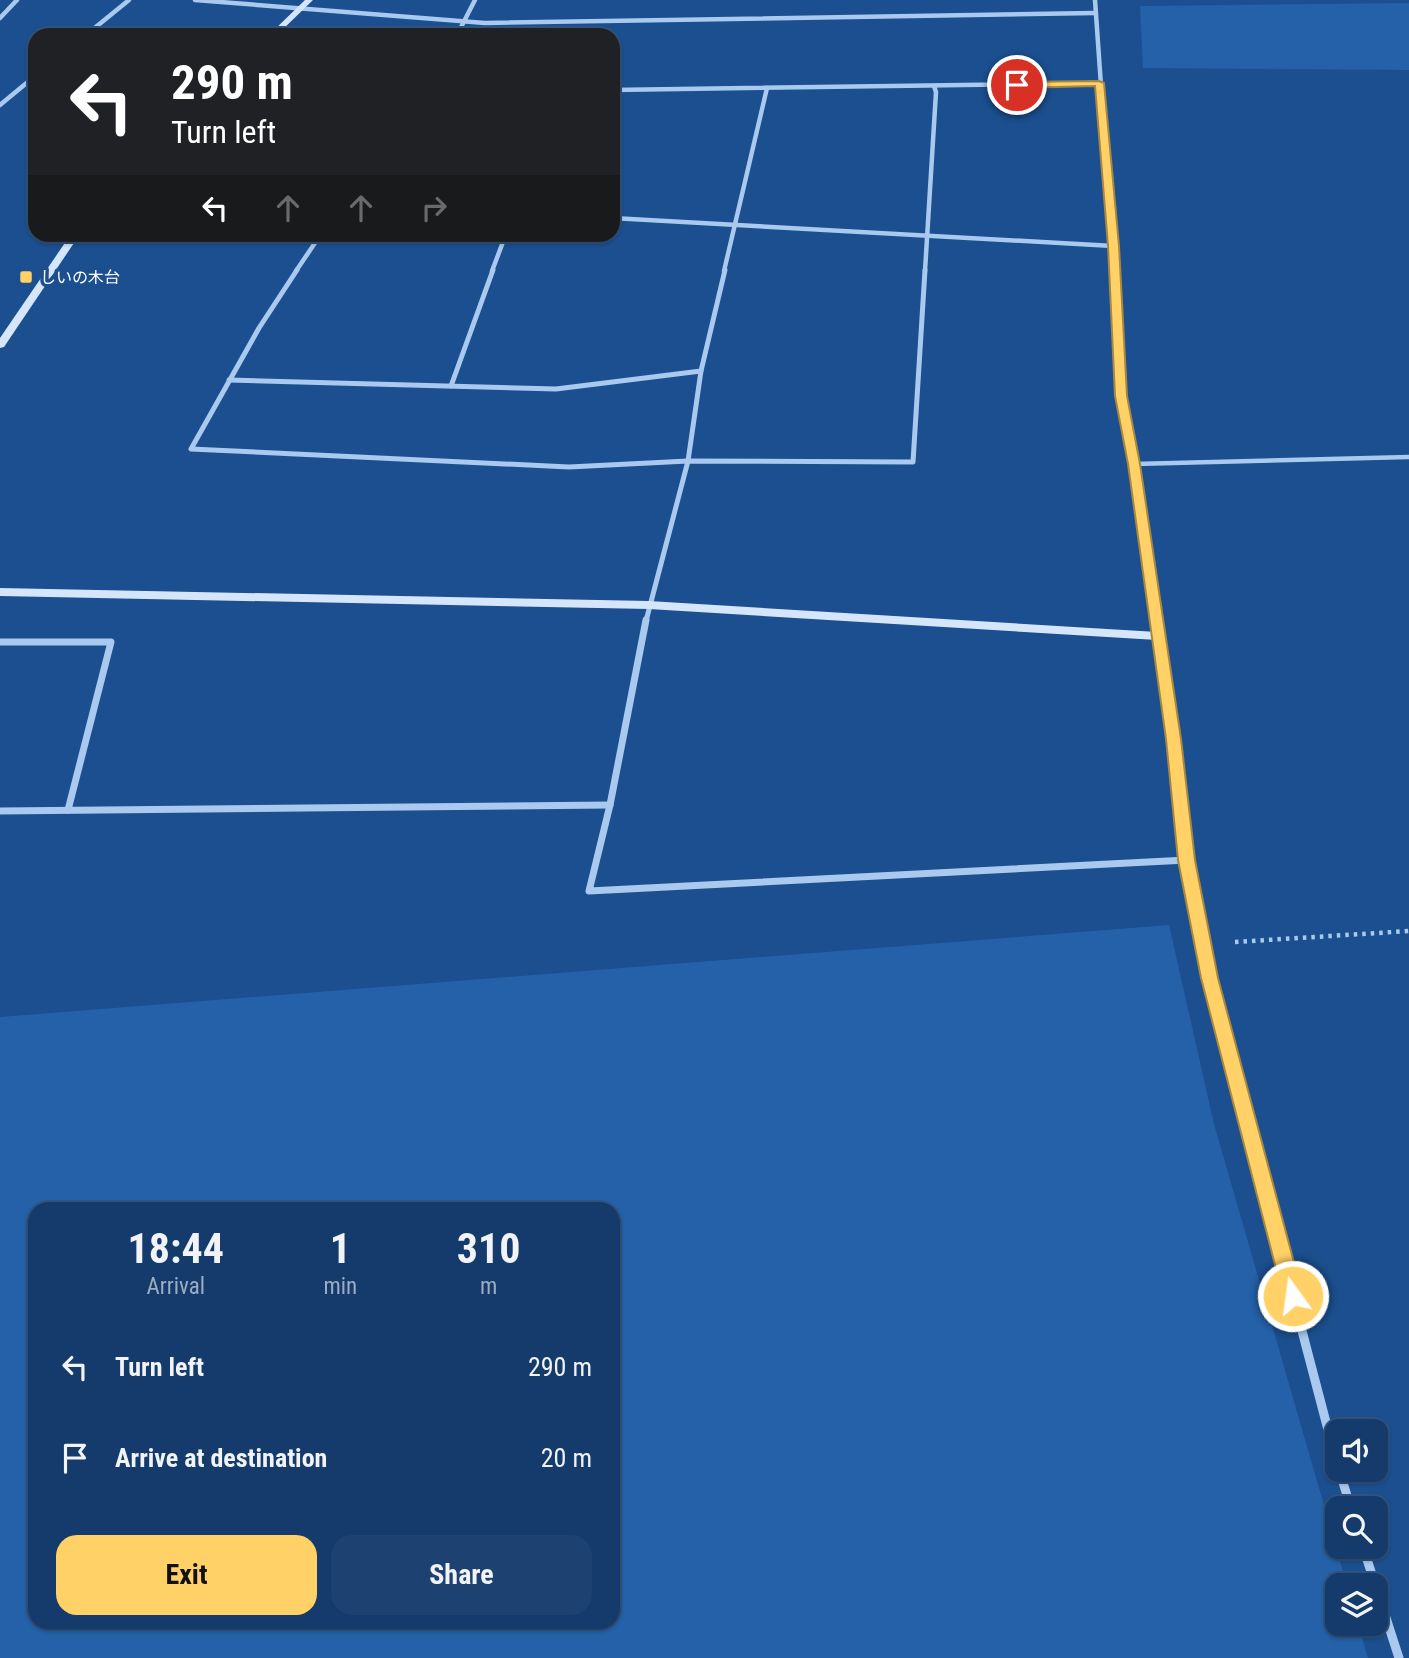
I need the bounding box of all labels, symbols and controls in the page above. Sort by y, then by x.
text: 290 m [171,54,293,111]
pin [987,55,1047,115]
icon: left [56,56,147,147]
icon: arrive [998,66,1036,104]
text: Turn left [171,113,276,151]
icon: left [196,189,234,227]
icon: ahead [269,189,307,227]
icon: ahead [342,189,380,227]
icon: right [415,189,453,227]
place label: しいの木台 [40,268,120,287]
marker: しいの木台 [18,269,34,285]
text: 18:44 [128,1224,224,1273]
text: 1 [330,1224,351,1273]
text: 310 [457,1224,520,1273]
position arrow [1256,1259,1330,1333]
text: Arrival [146,1273,205,1300]
text: min [323,1273,357,1300]
text: m [480,1273,497,1300]
icon: left [56,1348,94,1386]
text: Turn left [115,1352,204,1382]
text: 290 m [528,1352,592,1382]
map controls [1325,1419,1388,1636]
button: sound [1325,1419,1388,1482]
icon: arrive [56,1439,94,1477]
text: Arrive at destination [115,1443,327,1473]
text: 20 m [541,1443,592,1473]
button: search [1325,1496,1388,1559]
button: Exit [56,1535,317,1615]
button: Share [331,1535,592,1615]
button: layers [1325,1573,1388,1636]

